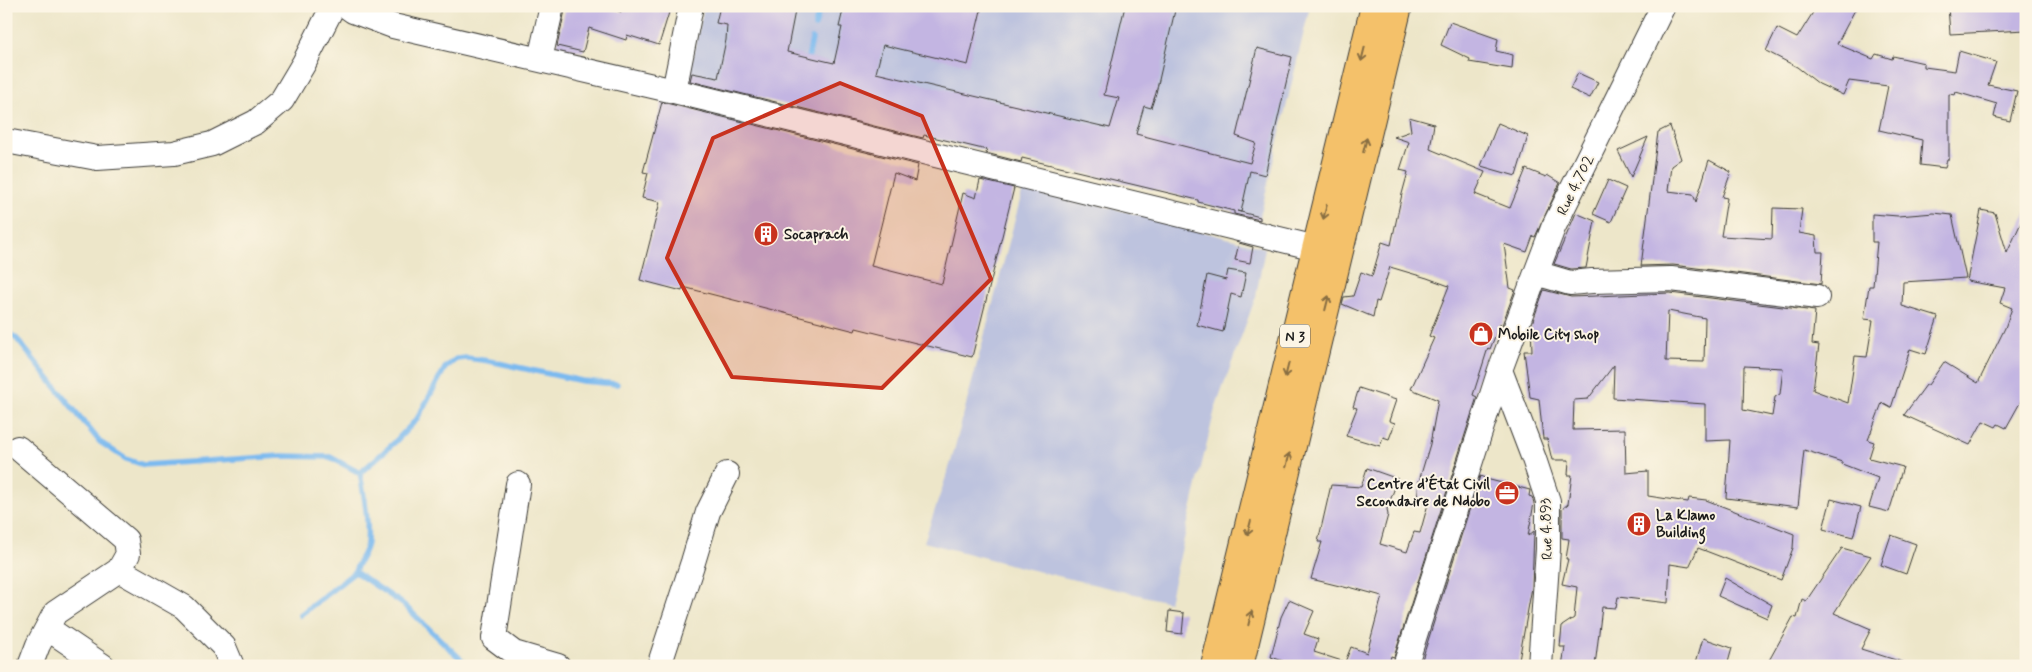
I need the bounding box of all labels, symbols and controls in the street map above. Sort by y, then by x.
one-way arrow [1358,45,1367,61]
one-way arrow [1361,137,1370,153]
street label: Rue 4.702 [1553,152,1599,219]
one-way arrow [1320,203,1329,219]
building icon: Socaprach [753,221,779,247]
place label: Socaprach [784,225,849,245]
one-way arrow [1323,295,1332,311]
shop icon: Mobile City shop [1468,321,1494,347]
road number: N 3 [1280,324,1310,348]
place label: Mobile City shop [1498,325,1599,345]
one-way arrow [1282,361,1291,377]
one-way arrow [1284,453,1293,469]
place label: Centre d’État Civil Secondaire de Ndobo [1357,473,1490,512]
office icon: Centre d’État Civil Secondaire de Ndobo [1494,480,1520,506]
street label: Rue 4.893 [1536,498,1558,560]
place label: La Klamo Building [1656,506,1715,545]
building icon: La Klamo Building [1626,511,1652,537]
one-way arrow [1244,519,1253,535]
one-way arrow [1246,611,1255,627]

